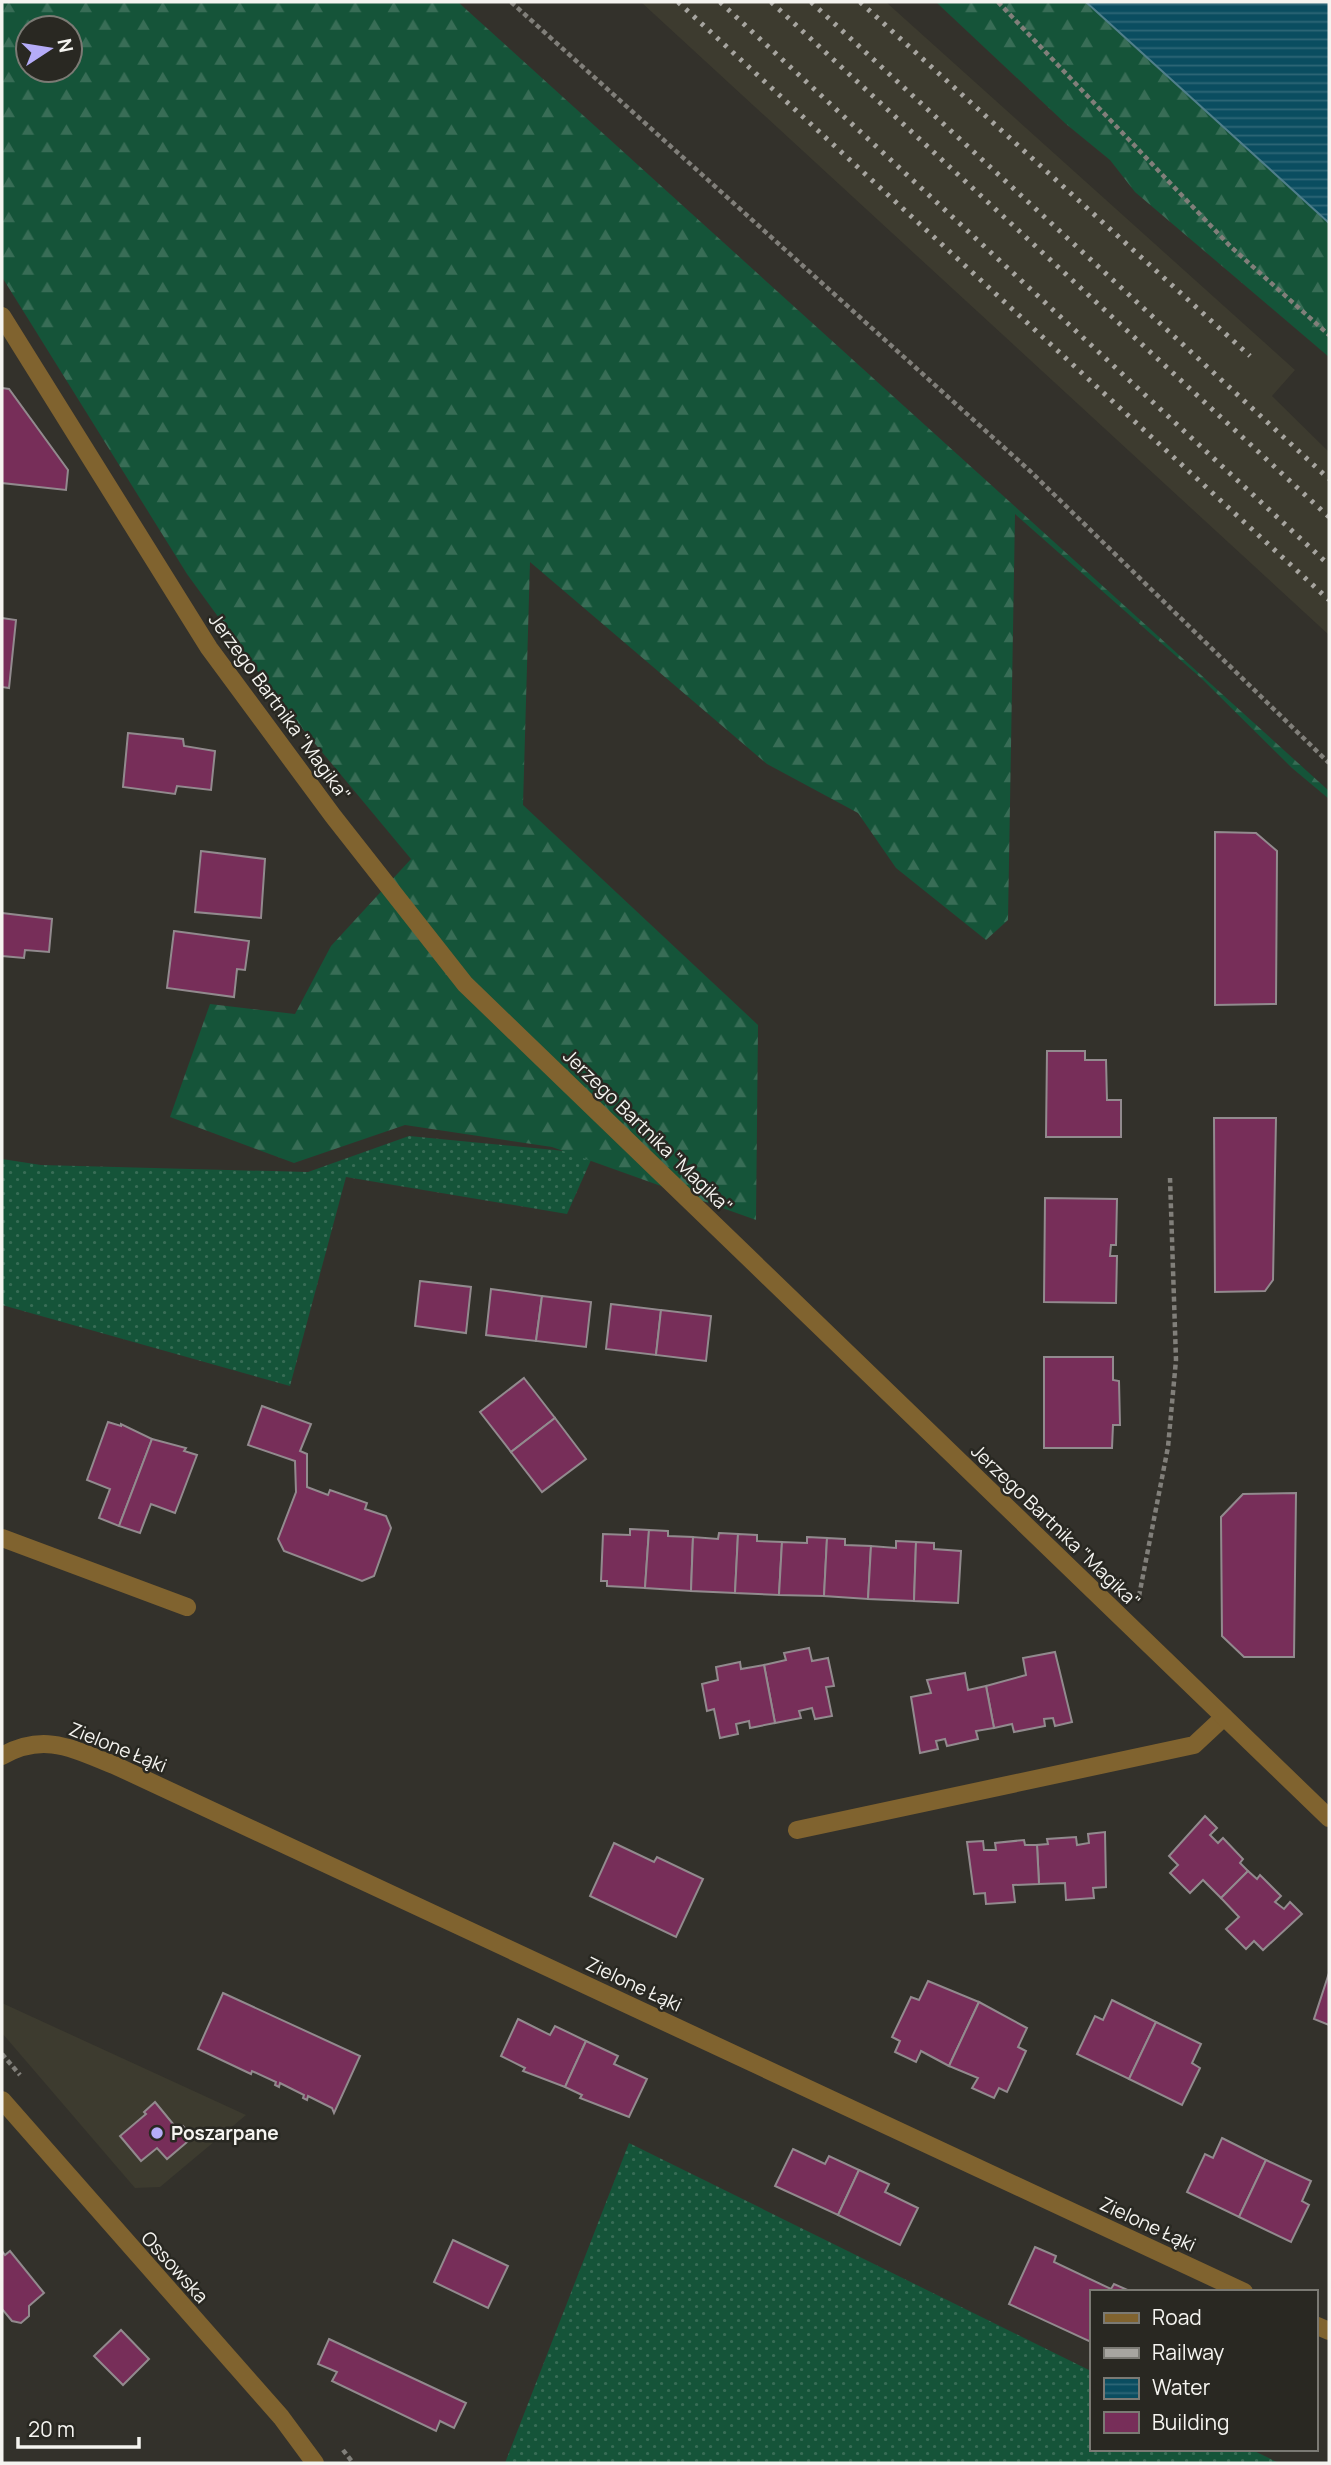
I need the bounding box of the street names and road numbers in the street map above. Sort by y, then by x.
street label: Jerzego Bartnika "Magika" [203,608,357,806]
street label: Jerzego Bartnika "Magika" [558,1043,738,1219]
street label: Jerzego Bartnika "Magika" [966,1438,1146,1614]
street label: Zielone Łąki [65,1716,171,1778]
street label: Zielone Łąki [582,1950,686,2018]
street label: Zielone Łąki [1096,2190,1200,2258]
street label: Ossowska [136,2225,214,2309]

